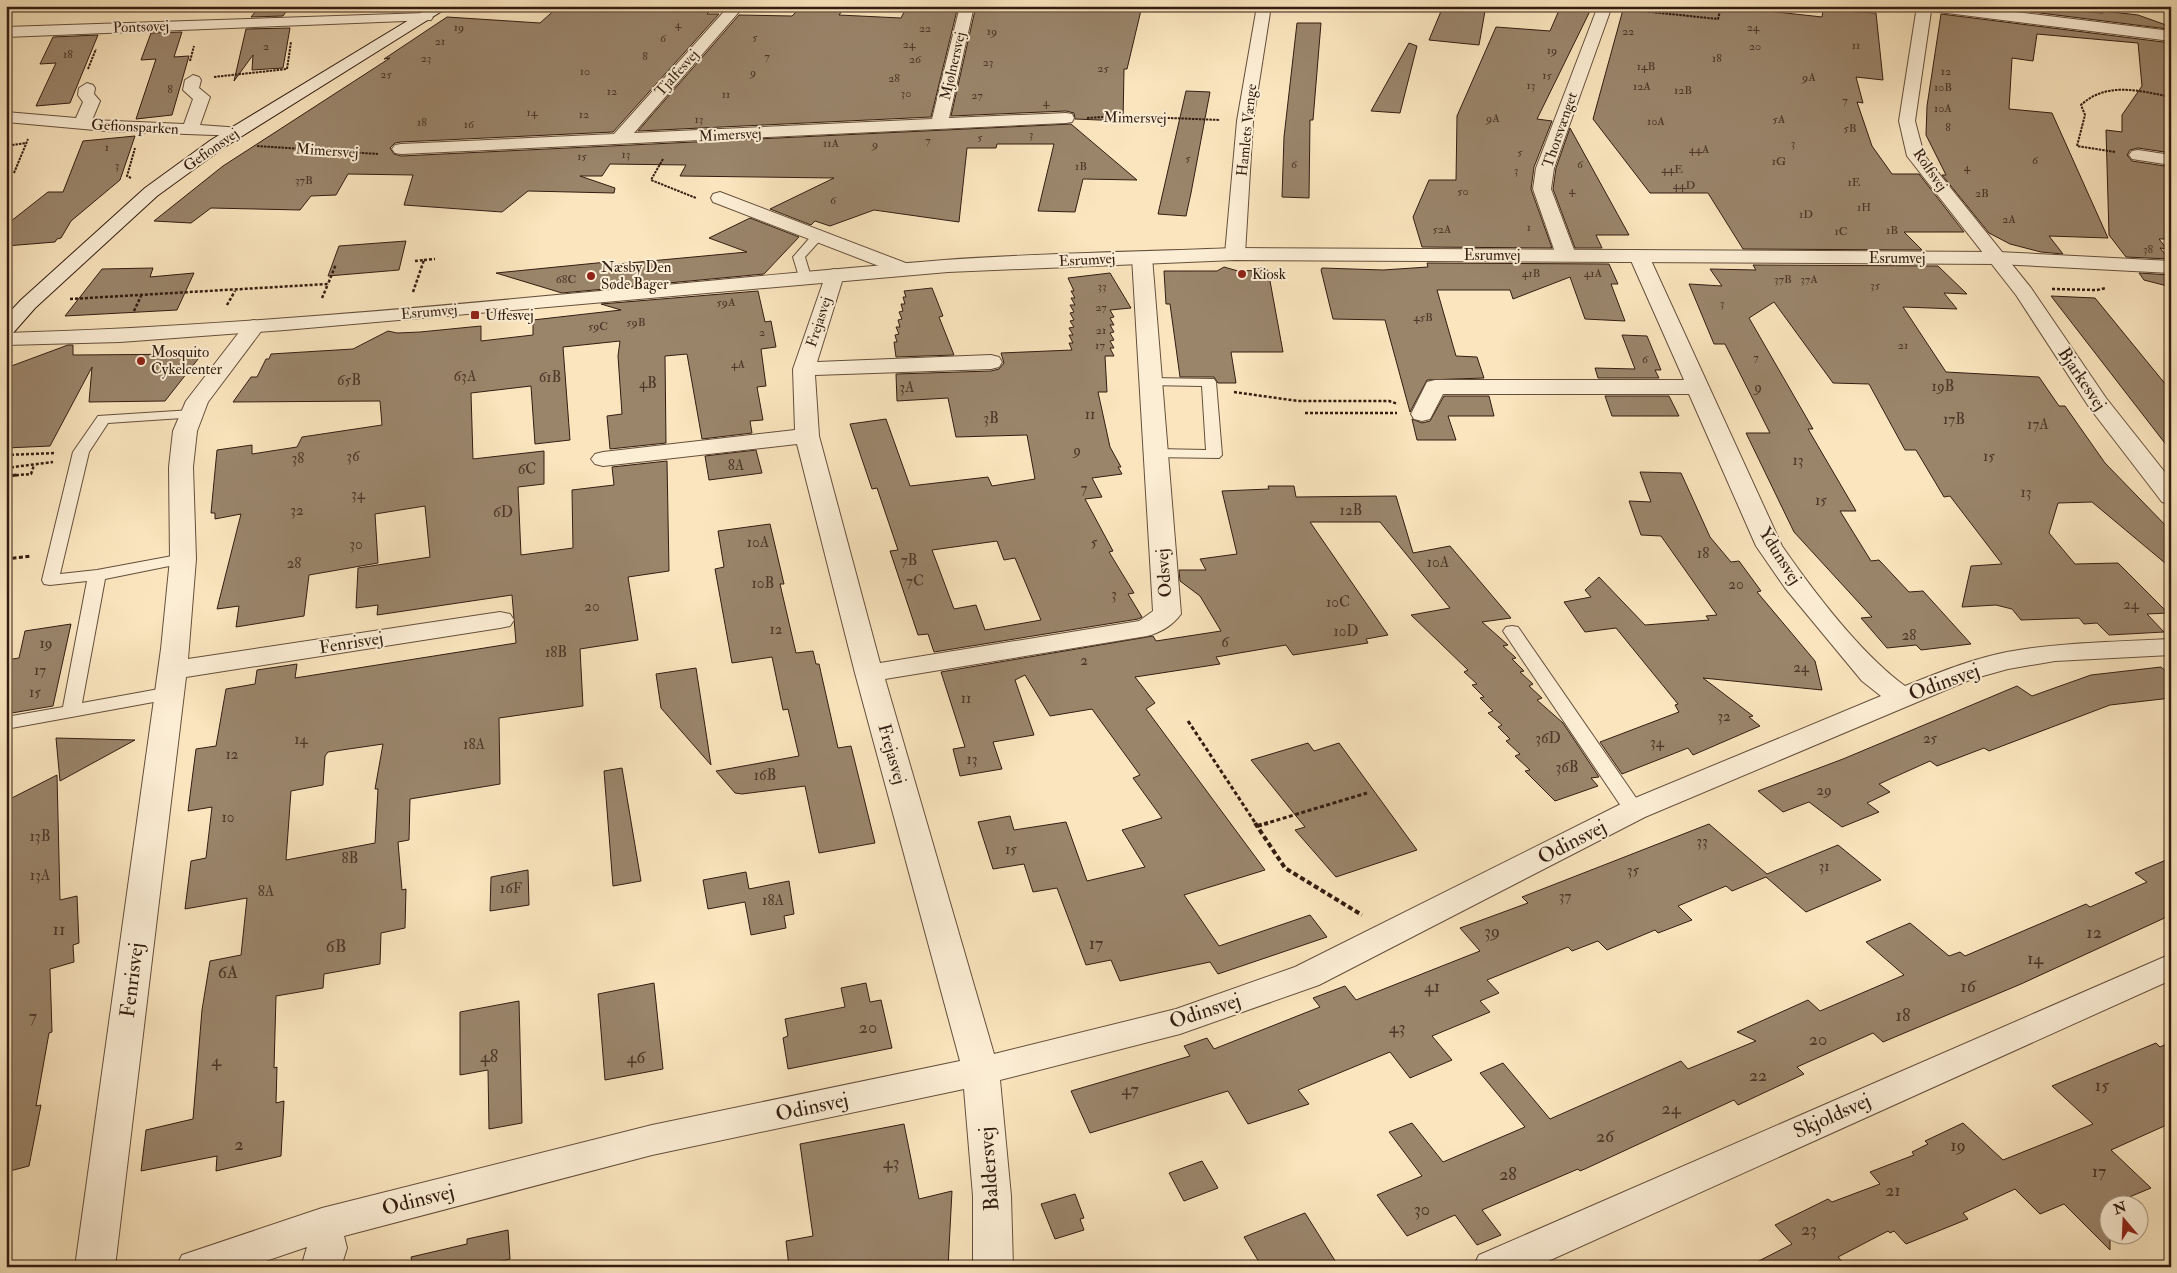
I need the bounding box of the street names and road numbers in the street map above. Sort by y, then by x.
street label: Pontsøvej [112,17,170,37]
street label: Mjølnersvej [936,30,970,102]
street label: Tjalfesvej [651,46,703,100]
street label: Hamlets Vænge [1233,83,1261,177]
street label: Thorsvænget [1538,90,1582,170]
street label: Mimersvej [1103,108,1167,128]
street label: Gefionsparken [91,115,179,140]
street label: Gefionsvej [180,124,242,176]
street label: Mimersvej [698,124,762,146]
street label: Mimersvej [295,139,359,163]
street label: Rolfsvej [1909,145,1951,195]
street label: Esrumvej [1464,246,1520,265]
street label: Esrumvej [1058,249,1116,271]
street label: Esrumvej [1869,249,1925,268]
street label: Frejasvej [802,294,836,350]
street label: Esrumvej [400,300,458,324]
street label: Bjarkesvej [2053,343,2111,415]
street label: Ydunsvej [1753,523,1807,589]
street label: Odsvej [1151,548,1177,598]
street label: Fenrisvej [317,627,385,659]
street label: Odinsvej [1905,657,1983,707]
street label: Frejasvej [872,721,912,787]
street label: Odinsvej [1533,813,1611,871]
street label: Fenrisvej [114,941,150,1019]
street label: Odinsvej [1166,987,1244,1035]
street label: Odinsvej [773,1086,851,1128]
street label: Skjoldsvej [1789,1087,1875,1145]
street label: Baldersvej [973,1126,1005,1212]
street label: Odinsvej [379,1178,457,1222]

